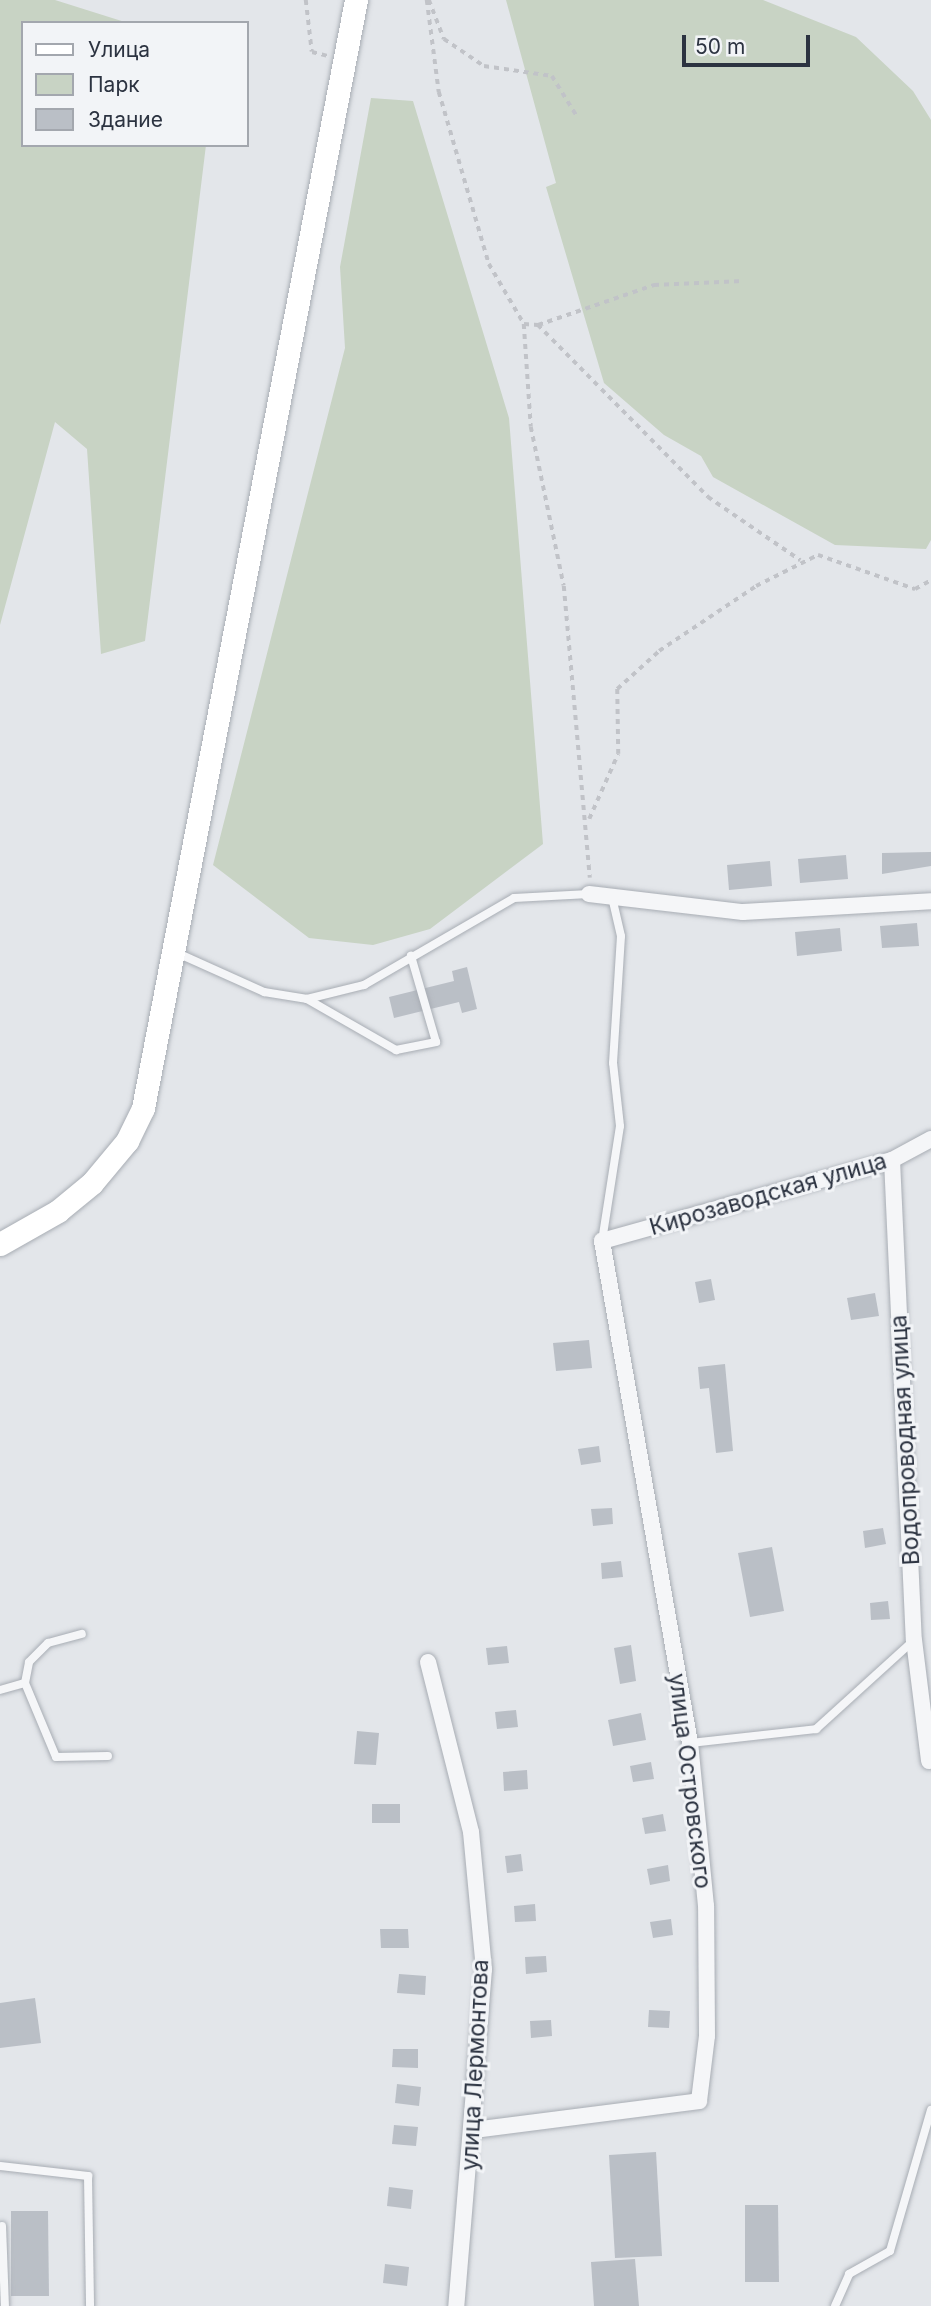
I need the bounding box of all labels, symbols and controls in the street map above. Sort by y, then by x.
legend [21,21,248,147]
scale bar [686,21,814,65]
text: 50 m [695,34,745,59]
text: Улица [88,37,150,62]
text: Парк [88,72,140,97]
text: Здание [88,107,163,132]
street label: Кирозаводская улица [646,1147,890,1241]
street label: Водопроводная улица [885,1314,925,1566]
street label: улица Островского [663,1672,717,1890]
street label: улица Лермонтова [456,1959,494,2171]

